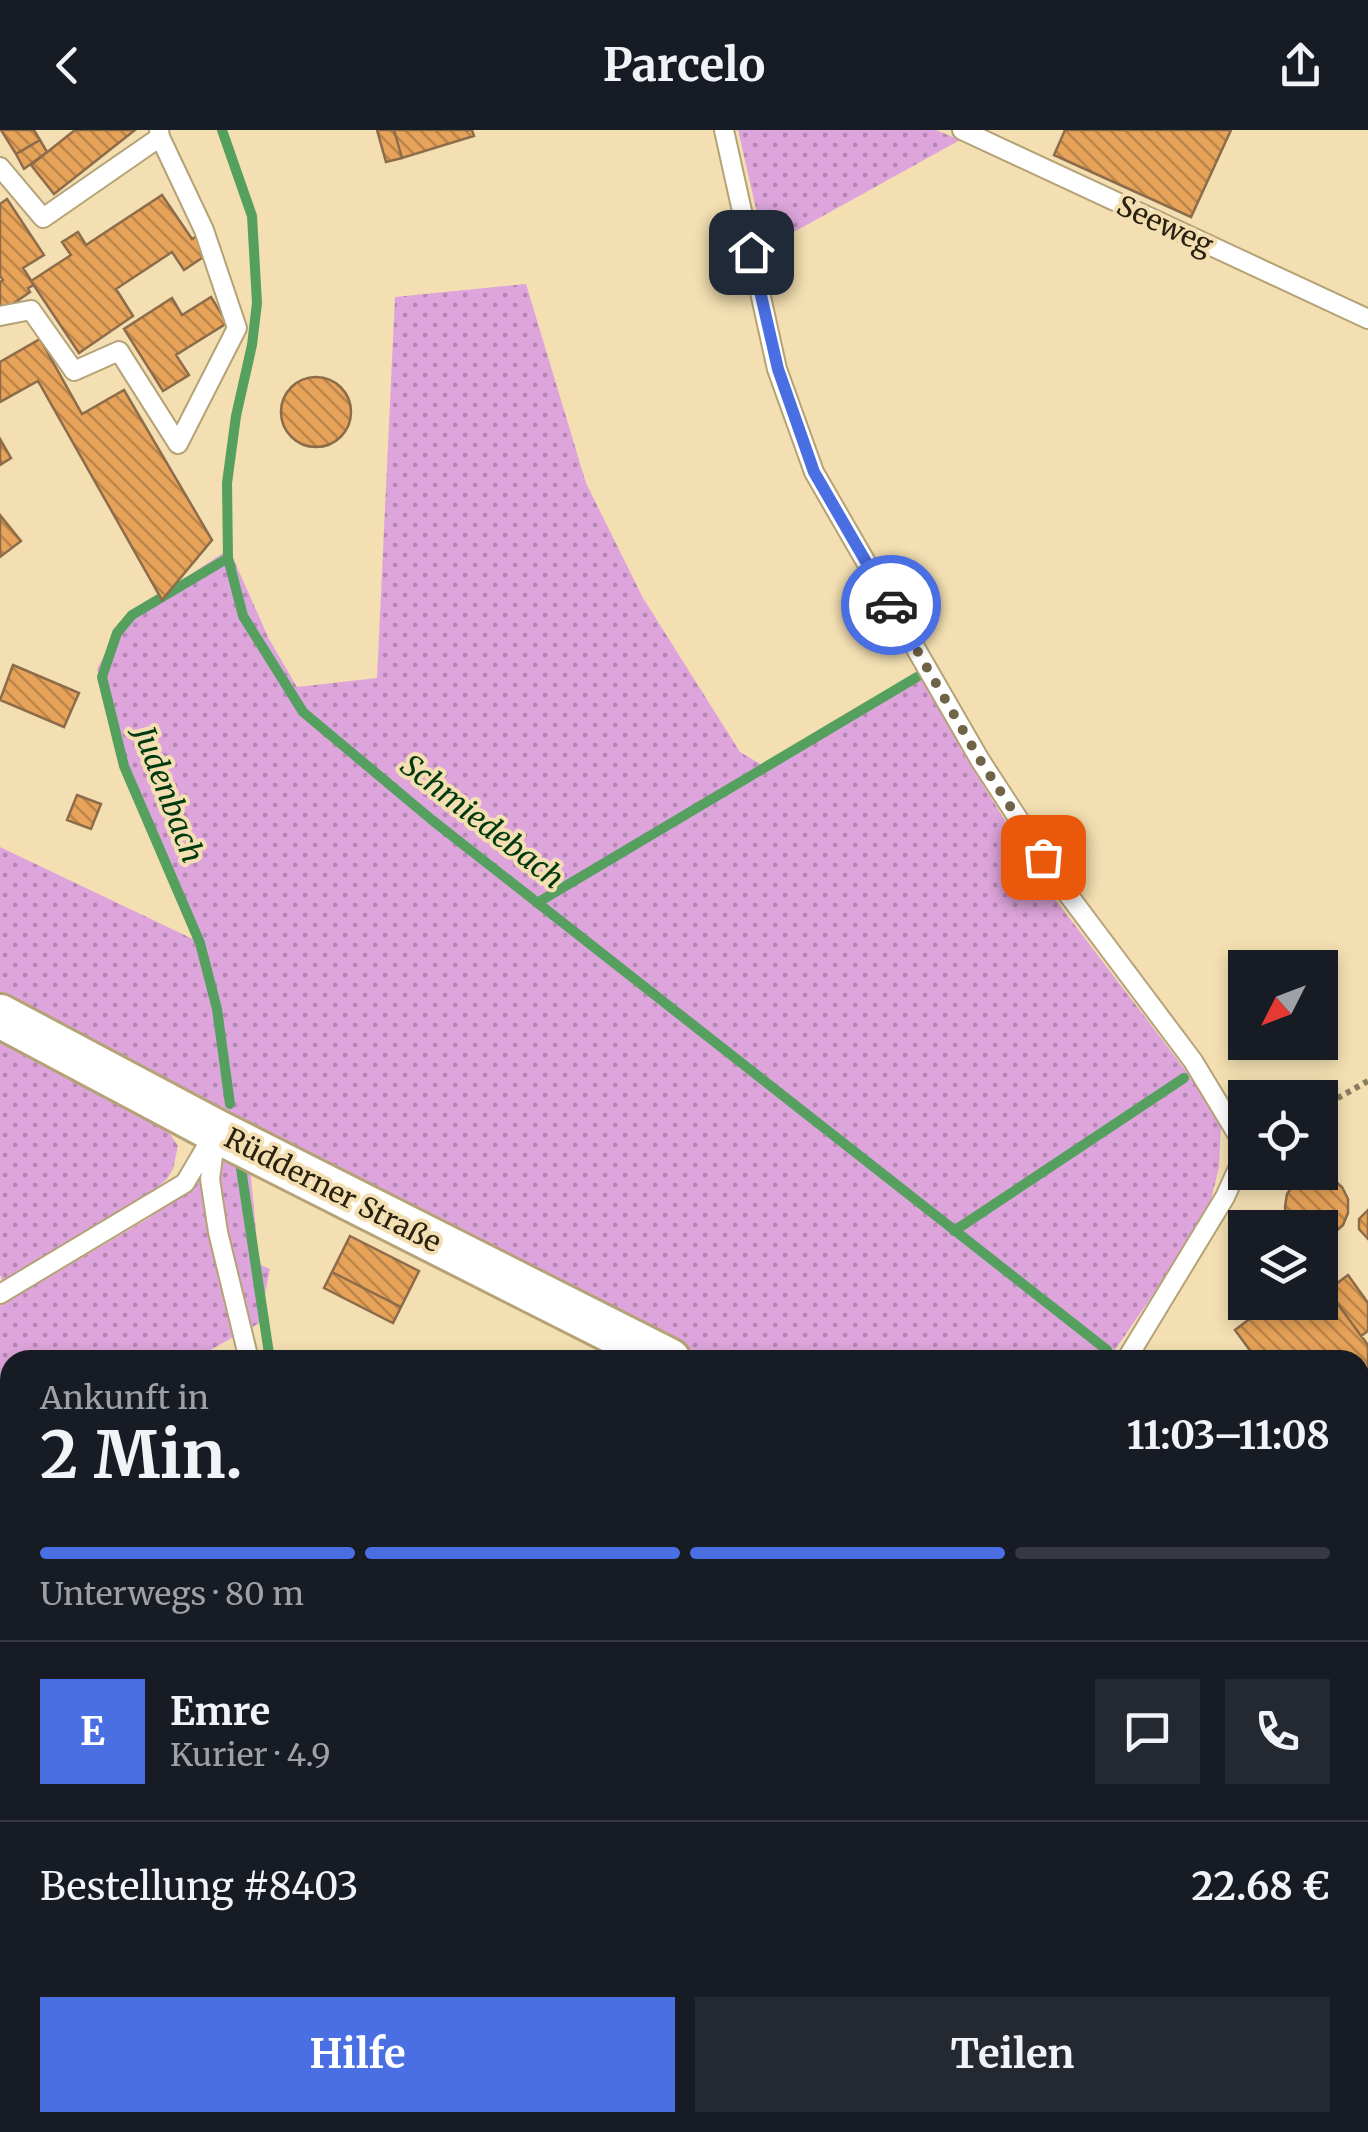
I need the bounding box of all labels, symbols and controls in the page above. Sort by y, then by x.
text: Parcelo [603,37,765,93]
icon: back [40,38,95,93]
icon: share [1273,38,1328,93]
street label: Seeweg [1111,187,1219,263]
pin [709,210,794,295]
icon: home [724,225,779,280]
courier [841,555,941,655]
icon: car [864,578,919,633]
water label: Judenbach [125,718,212,868]
water label: Schmiedebach [394,746,572,897]
pin [1001,815,1086,900]
icon: bag [1016,830,1071,885]
north arrow [1228,950,1338,1060]
map controls [1228,950,1338,1320]
button: locate [1228,1080,1338,1190]
street label: Rüdderner Straße [219,1120,447,1260]
button: layers [1228,1210,1338,1320]
text: Ankunft in [40,1378,209,1418]
text: 11:03–11:08 [1127,1412,1330,1459]
text: 2 Min. [40,1414,243,1496]
text: Unterwegs · 80 m [40,1574,304,1614]
button: chat [1095,1679,1200,1784]
button: phone [1225,1679,1330,1784]
text: Emre [170,1688,270,1735]
text: E [80,1708,105,1755]
text: Kurier · 4.9 [170,1735,331,1775]
text: Bestellung #8403 [40,1863,359,1910]
text: 22.68 € [1192,1863,1330,1910]
button: Hilfe [40,1997,675,2112]
button: Teilen [695,1997,1330,2112]

